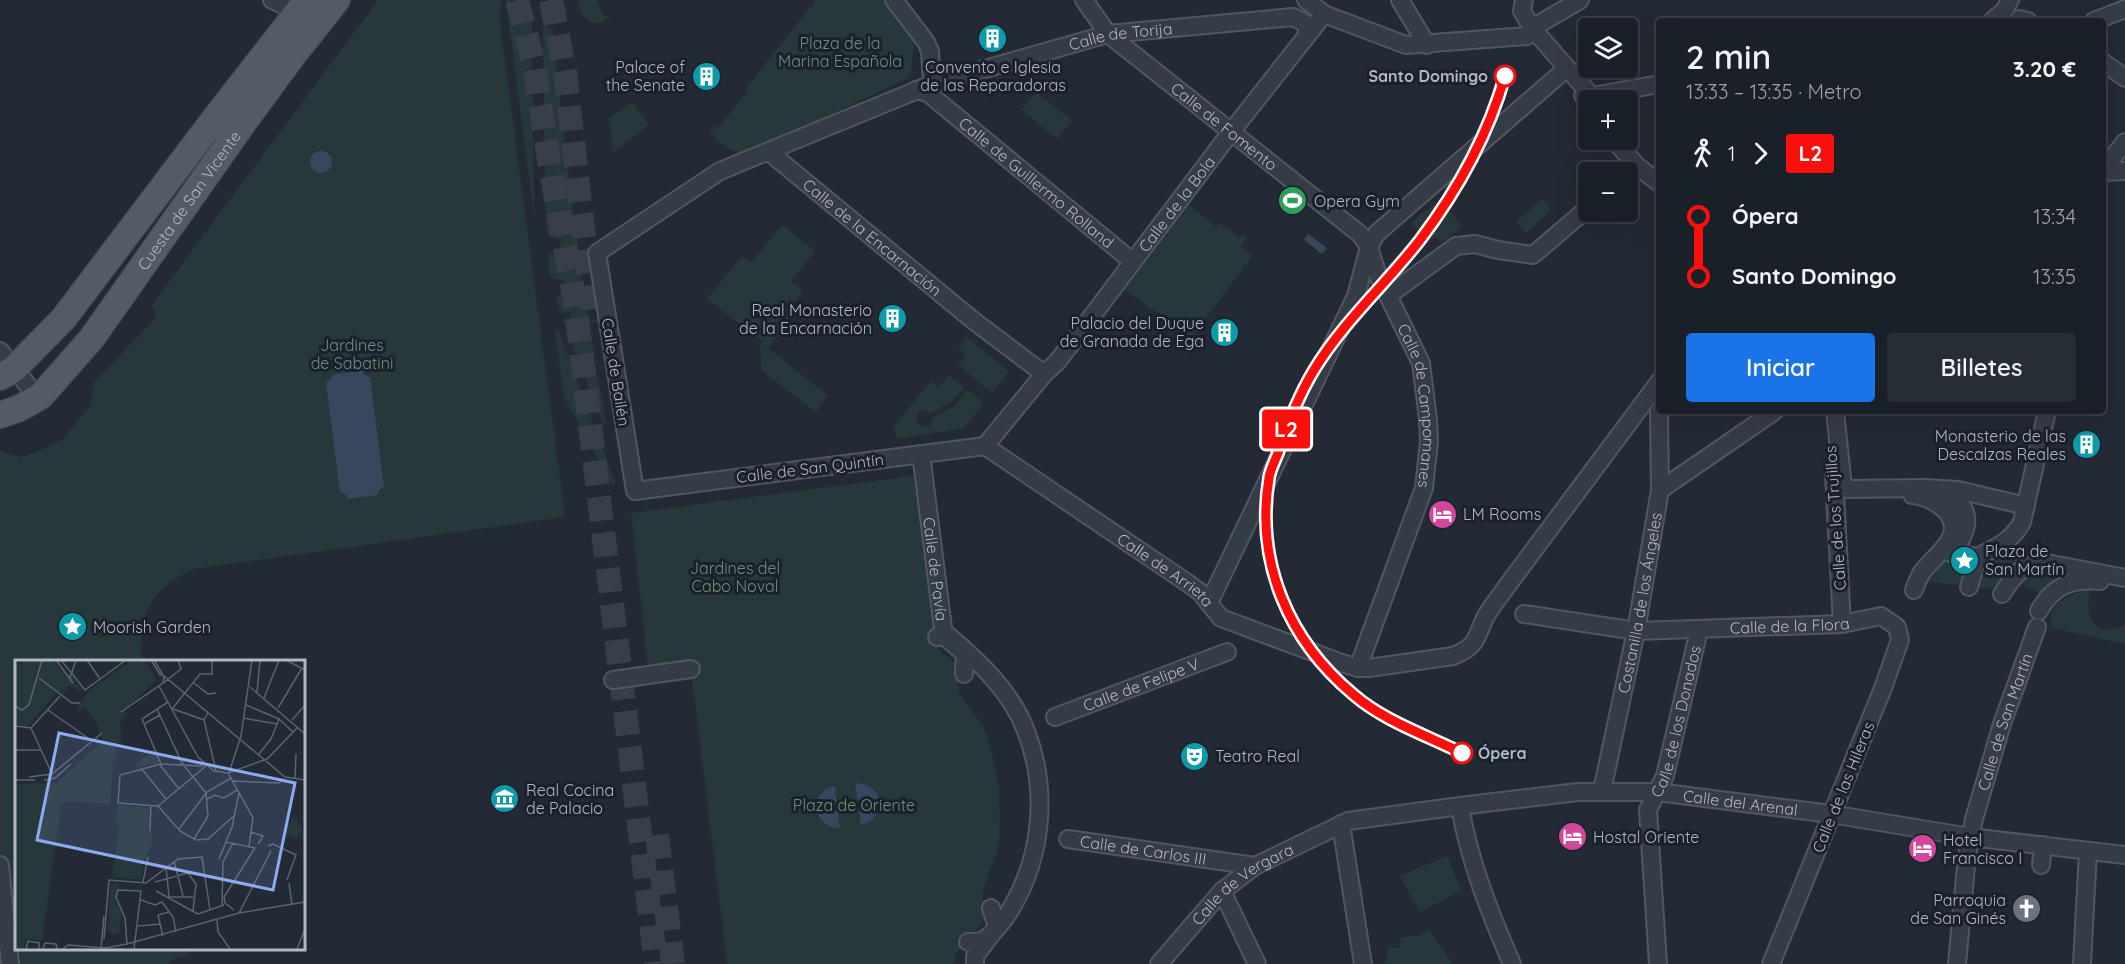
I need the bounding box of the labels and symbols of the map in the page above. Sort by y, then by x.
street label: Calle de Torija [1066,18,1173,55]
building icon: Convento e Iglesia de las Reparadoras [977,23,1009,55]
park label: Plaza de la Marina Española [778,33,902,71]
place label: Palace of the Senate [606,57,685,95]
place label: Convento e Iglesia de las Reparadoras [920,57,1066,95]
building icon: Palace of the Senate [690,60,722,92]
marker: Santo Domingo [1494,65,1516,87]
place label: Santo Domingo [1368,66,1488,86]
street label: Calle de Fomento [1167,78,1281,175]
street label: Calle de Guillermo Rolland [955,113,1118,252]
street label: Cuesta de San Vicente [133,127,245,274]
street label: Calle de la Bola [1134,152,1219,256]
street label: Calle de la Encarnación [799,174,946,300]
sports icon: Opera Gym [1277,185,1309,217]
place label: Opera Gym [1314,191,1400,211]
place label: Real Monasterio de la Encarnación [739,300,872,338]
building icon: Real Monasterio de la Encarnación [877,303,909,335]
place label: Palacio del Duque de Granada de Ega [1060,313,1204,351]
building icon: Palacio del Duque de Granada de Ega [1209,316,1241,348]
street label: Calle de Bailén [598,317,634,427]
street label: Calle de Campomanes [1393,320,1439,489]
park label: Jardines de Sabatini [311,335,393,373]
line badge: L2 [1259,410,1313,448]
place label: Monasterio de las Descalzas Reales [1935,426,2066,464]
building icon: Monasterio de las Descalzas Reales [2071,429,2103,461]
street label: Calle de los Trujillos [1820,445,1850,591]
street label: Calle de San Quintín [735,449,885,487]
hotel icon: LM Rooms [1426,498,1458,530]
place label: LM Rooms [1463,504,1541,524]
street label: Costanilla de los Ángeles [1613,511,1666,695]
street label: Calle de Pavía [919,516,952,622]
street label: Calle de Arrieta [1113,528,1218,611]
place label: Plaza de San Martín [1985,541,2065,579]
place icon: Plaza de San Martín [1948,544,1980,576]
park label: Jardines del Cabo Noval [690,558,780,596]
place icon: Moorish Garden [56,611,88,643]
street label: Calle de la Flora [1730,613,1851,638]
place label: Moorish Garden [93,617,211,637]
street label: Calle de los Donados [1646,643,1705,801]
street label: Calle de San Martín [1973,650,2037,793]
street label: Calle de Felipe V [1080,653,1202,716]
inset map [15,660,304,949]
street label: Calle de las Hileras [1808,718,1878,856]
theatre icon: Teatro Real [1178,740,1210,772]
marker: Ópera [1451,742,1473,764]
place label: Ópera [1478,743,1526,763]
place label: Teatro Real [1215,746,1300,766]
place label: Real Cocina de Palacio [526,780,614,818]
museum icon: Real Cocina de Palacio [489,783,521,815]
street label: Calle del Arenal [1682,785,1799,820]
park label: Plaza de Oriente [793,795,915,815]
hotel icon: Hostal Oriente [1556,821,1588,853]
place label: Hostal Oriente [1593,827,1699,847]
place label: Hotel Francisco I [1943,830,2022,868]
street label: Calle de Carlos III [1079,831,1208,869]
hotel icon: Hotel Francisco I [1906,833,1938,865]
street label: Calle de Vergara [1187,839,1297,929]
place label: Parroquia de San Ginés [1910,890,2006,928]
church icon: Parroquia de San Ginés [2011,893,2043,925]

